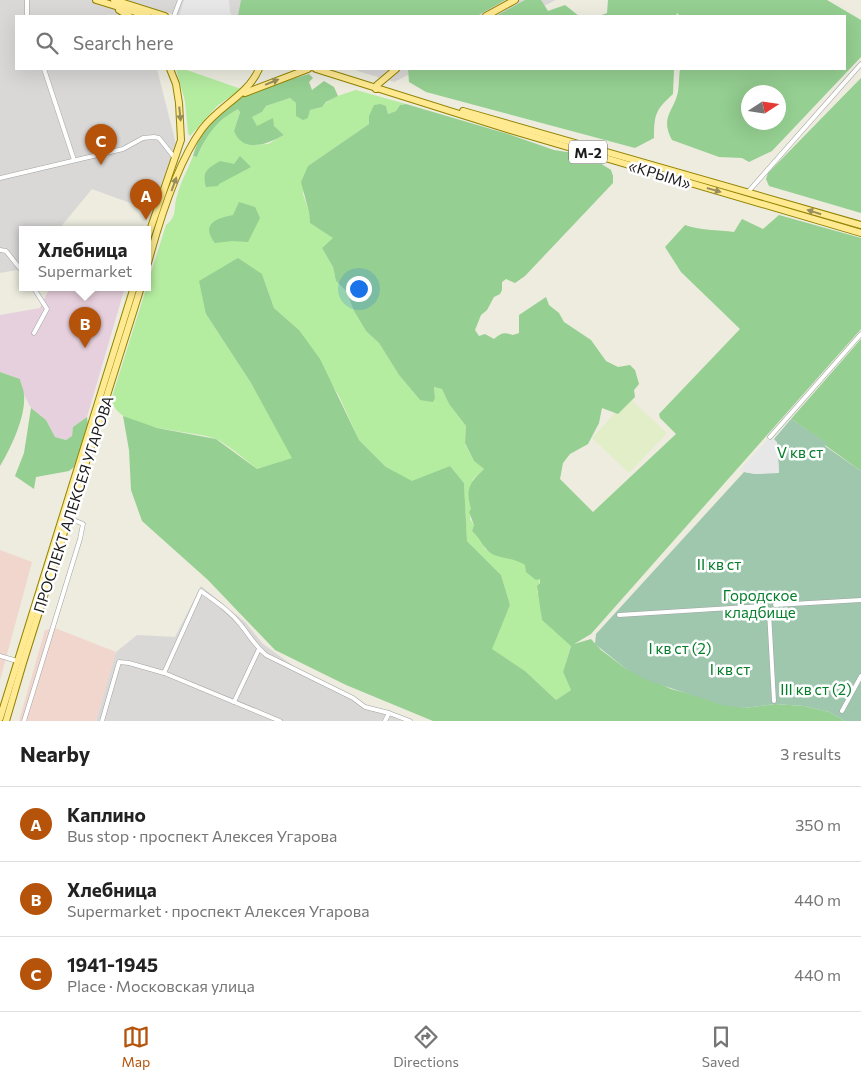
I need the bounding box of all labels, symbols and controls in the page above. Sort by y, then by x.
search box [15,15,846,70]
icon: search [33,29,61,57]
text: Search here [73,31,173,54]
one-way arrow [265,78,279,86]
north arrow [741,85,786,130]
one-way arrow [176,106,184,122]
pin: C [85,124,117,165]
road number: М-2 [569,140,607,163]
street label: «КРЫМ» [627,156,694,192]
one-way arrow [171,176,178,191]
pin: A [130,179,162,220]
one-way arrow [706,187,721,195]
one-way arrow [807,207,822,215]
popup [19,226,151,291]
text: Хлебница [38,238,128,261]
text: Supermarket [38,261,132,280]
your location [346,276,372,302]
pin: B [69,307,101,348]
street label: ПРОСПЕКТ АЛЕКСЕЯ УГАРОВА [29,393,117,615]
park label: V кв ст [777,443,823,461]
park label: II кв ст [697,555,741,573]
park label: Городское кладбище [723,586,797,621]
park label: I кв ст (2) [648,639,712,657]
park label: I кв ст [710,660,750,678]
park label: III кв ст (2) [780,680,852,698]
text: Nearby [20,741,90,766]
text: 3 results [780,744,841,763]
text: Каплино [67,803,146,826]
text: A [30,815,42,834]
text: 350 m [795,815,841,834]
text: Bus stop · проспект Алексея Угарова [67,826,337,845]
text: Хлебница [67,878,157,901]
text: B [31,890,41,909]
text: 440 m [794,890,841,909]
text: Supermarket · проспект Алексея Угарова [67,901,370,920]
text: 1941-1945 [67,953,158,976]
text: C [31,965,41,984]
text: 440 m [794,965,841,984]
text: Place · Московская улица [67,976,255,995]
tab: Map [121,1023,150,1070]
tab: Directions [393,1023,459,1070]
tab: Saved [702,1023,740,1070]

